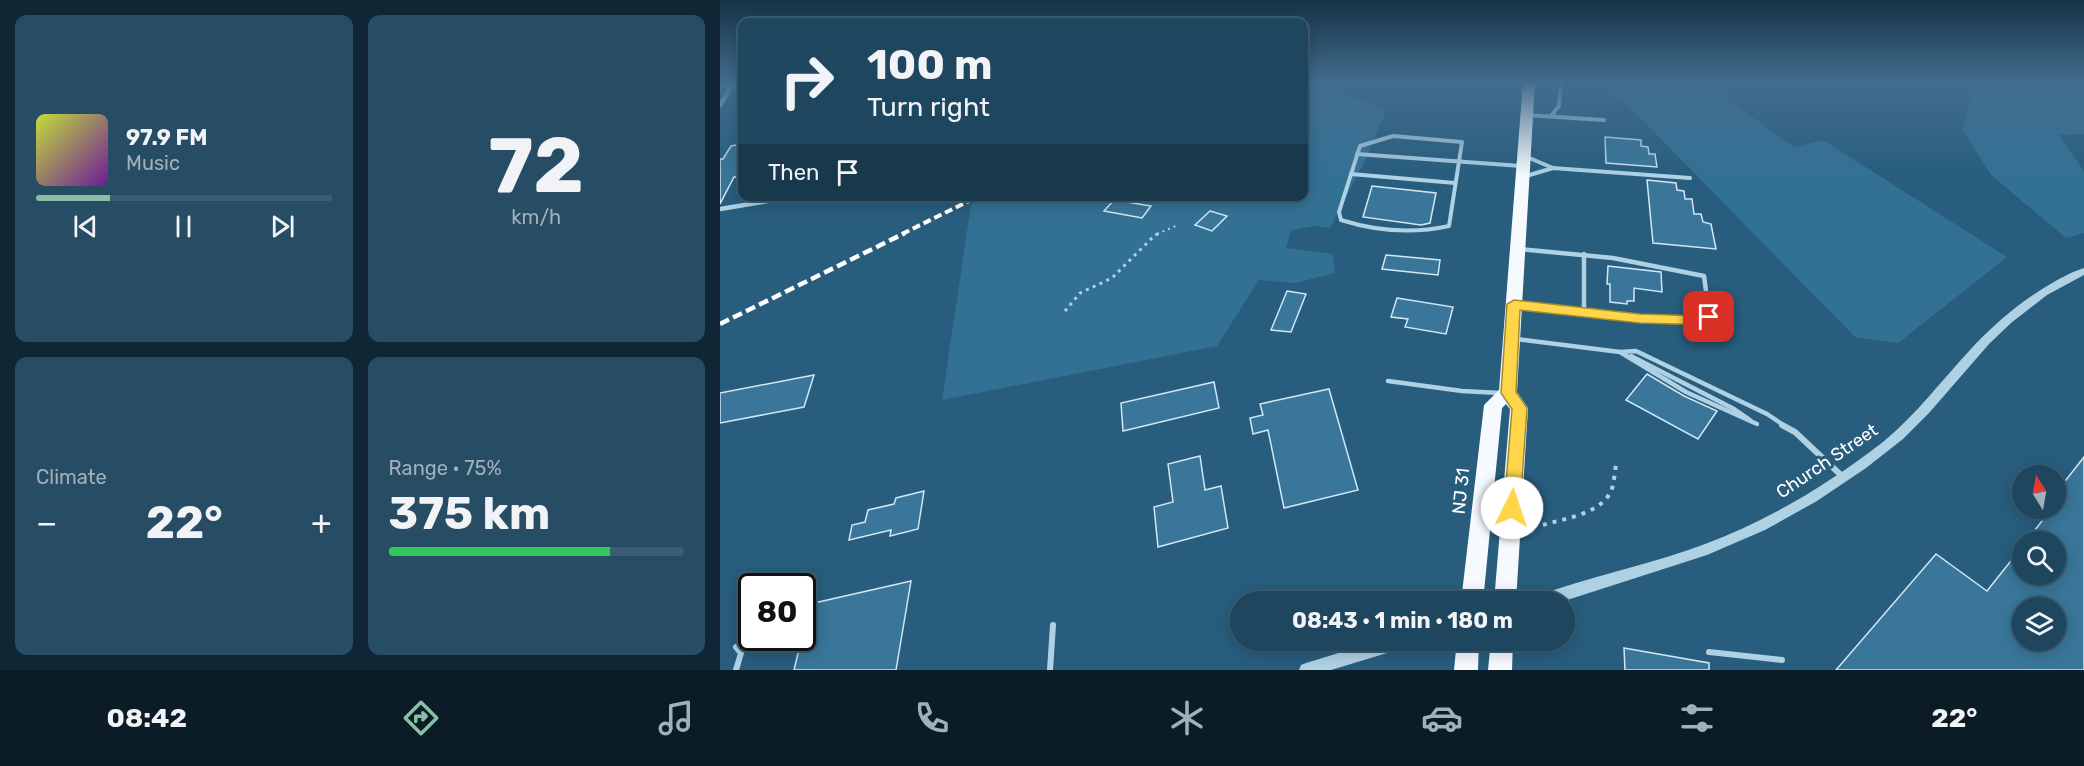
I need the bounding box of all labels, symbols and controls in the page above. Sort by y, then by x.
text: 100 m [867,40,992,90]
icon: right [768,42,846,120]
text: Turn right [867,91,990,123]
text: 72 [489,119,584,212]
text: 97.9 FM [126,124,207,151]
text: Music [126,151,180,175]
icon: arrive [831,156,864,189]
text: Then [768,159,819,186]
text: km/h [511,205,561,229]
icon: previous [69,210,102,243]
icon: pause [167,210,200,243]
icon: next [266,210,299,243]
pin [1683,291,1734,342]
icon: arrive [1692,300,1725,333]
street label: Church Street [1772,419,1882,503]
text: Range · 75% [389,456,502,480]
text: Climate [36,465,107,489]
north arrow [2012,465,2066,519]
map controls [2012,465,2066,651]
street label: NJ 31 [1448,467,1474,515]
position arrow [1480,476,1544,540]
text: 375 km [389,487,550,540]
text: 22° [146,496,223,549]
text: − [36,503,57,542]
text: + [311,503,331,542]
button: search [2012,531,2066,585]
speed limit sign: 80 [738,573,816,651]
button: layers [2012,597,2066,651]
text: 08:43 · 1 min · 180 m [1292,607,1513,634]
icon: directions [400,697,442,739]
icon: music [655,697,697,739]
icon: phone [911,697,953,739]
icon: climate [1166,697,1208,739]
icon: car [1421,697,1463,739]
icon: filters [1676,697,1718,739]
text: 08:42 [107,702,187,734]
text: 22° [1931,702,1977,734]

